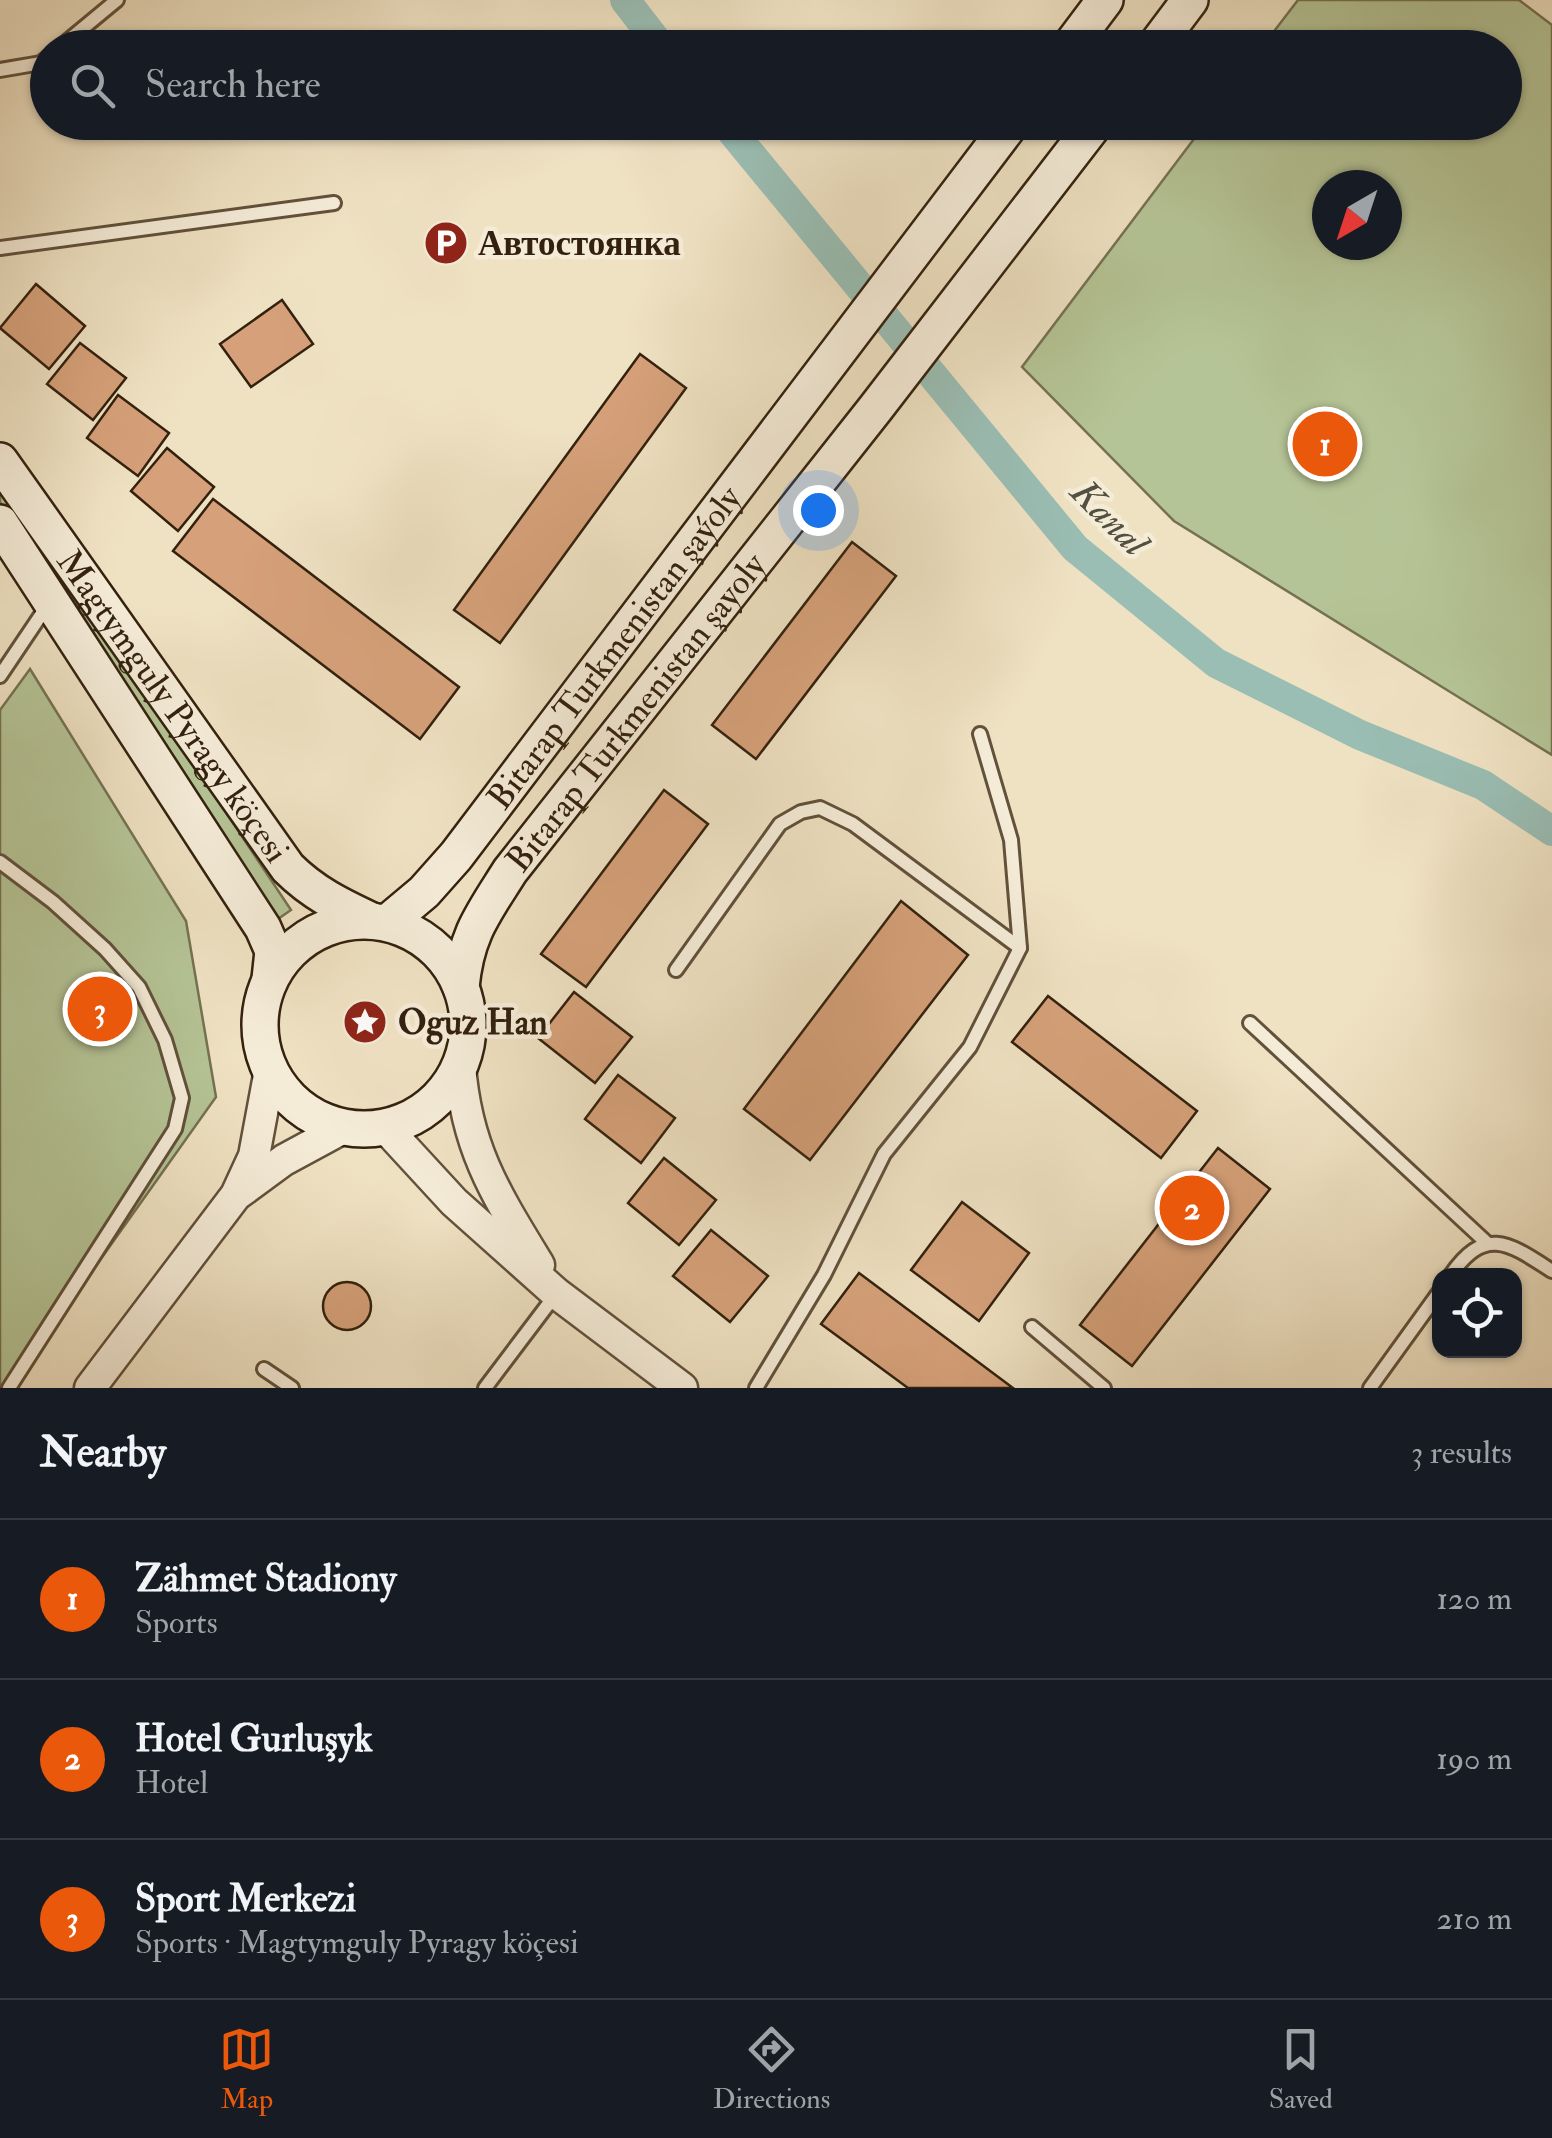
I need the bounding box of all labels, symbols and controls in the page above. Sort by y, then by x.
search box [30,30,1522,140]
icon: search [65,58,120,113]
text: Search here [145,61,321,109]
north arrow [1312,170,1402,260]
parking icon: Автостоянка [423,220,469,266]
place label: Автостоянка [478,222,681,266]
pin: 1 [1292,406,1358,482]
water label: Kanal [1059,468,1160,569]
street label: Bitarap Turkmenistan şaýoly [478,477,752,819]
your location [793,485,844,536]
street label: Magtymguly Pyragy köçesi [47,541,298,872]
street label: Bitarap Turkmenistan şayoly [497,544,776,881]
pin: 3 [68,972,132,1046]
place icon: Oguz Han [342,999,388,1045]
place label: Oguz Han [398,1001,548,1045]
pin: 2 [1160,1170,1224,1246]
map controls [1432,1268,1522,1358]
button: locate [1432,1268,1522,1358]
text: Nearby [40,1427,166,1479]
text: 3 results [1411,1433,1512,1473]
text: Zähmet Stadiony [135,1555,396,1603]
text: 1 [67,1579,78,1619]
text: 120 m [1436,1579,1512,1619]
text: Sports [135,1603,218,1643]
text: Hotel Gurluşyk [135,1715,373,1763]
text: 2 [64,1739,81,1779]
text: 190 m [1436,1739,1512,1779]
text: Hotel [135,1763,208,1803]
text: Sport Merkezi [135,1875,356,1923]
text: 3 [66,1899,79,1939]
text: 210 m [1437,1899,1512,1939]
text: Sports · Magtymguly Pyragy köçesi [135,1923,578,1963]
tab: Map [219,2022,274,2117]
tab: Directions [713,2022,830,2117]
tab: Saved [1269,2022,1333,2117]

